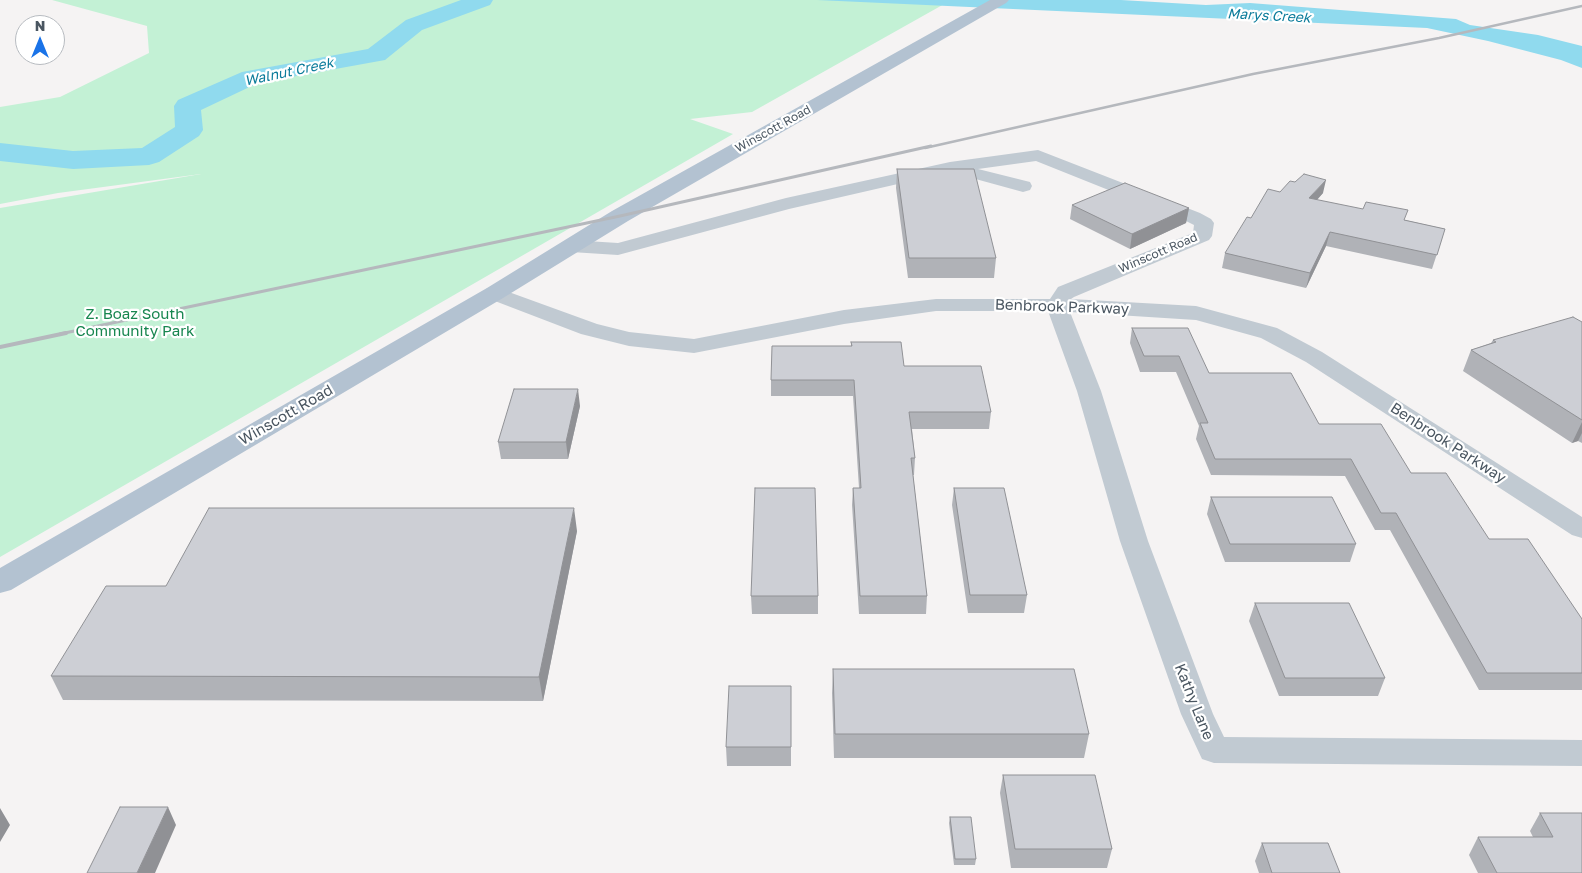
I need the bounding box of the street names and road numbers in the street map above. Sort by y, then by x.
street label: Winscott Road [733,102,813,156]
street label: Winscott Road [1116,230,1200,276]
street label: Benbrook Parkway [995,296,1129,318]
street label: Winscott Road [236,381,336,449]
street label: Benbrook Parkway [1387,399,1509,487]
street label: Kathy Lane [1171,661,1217,743]

